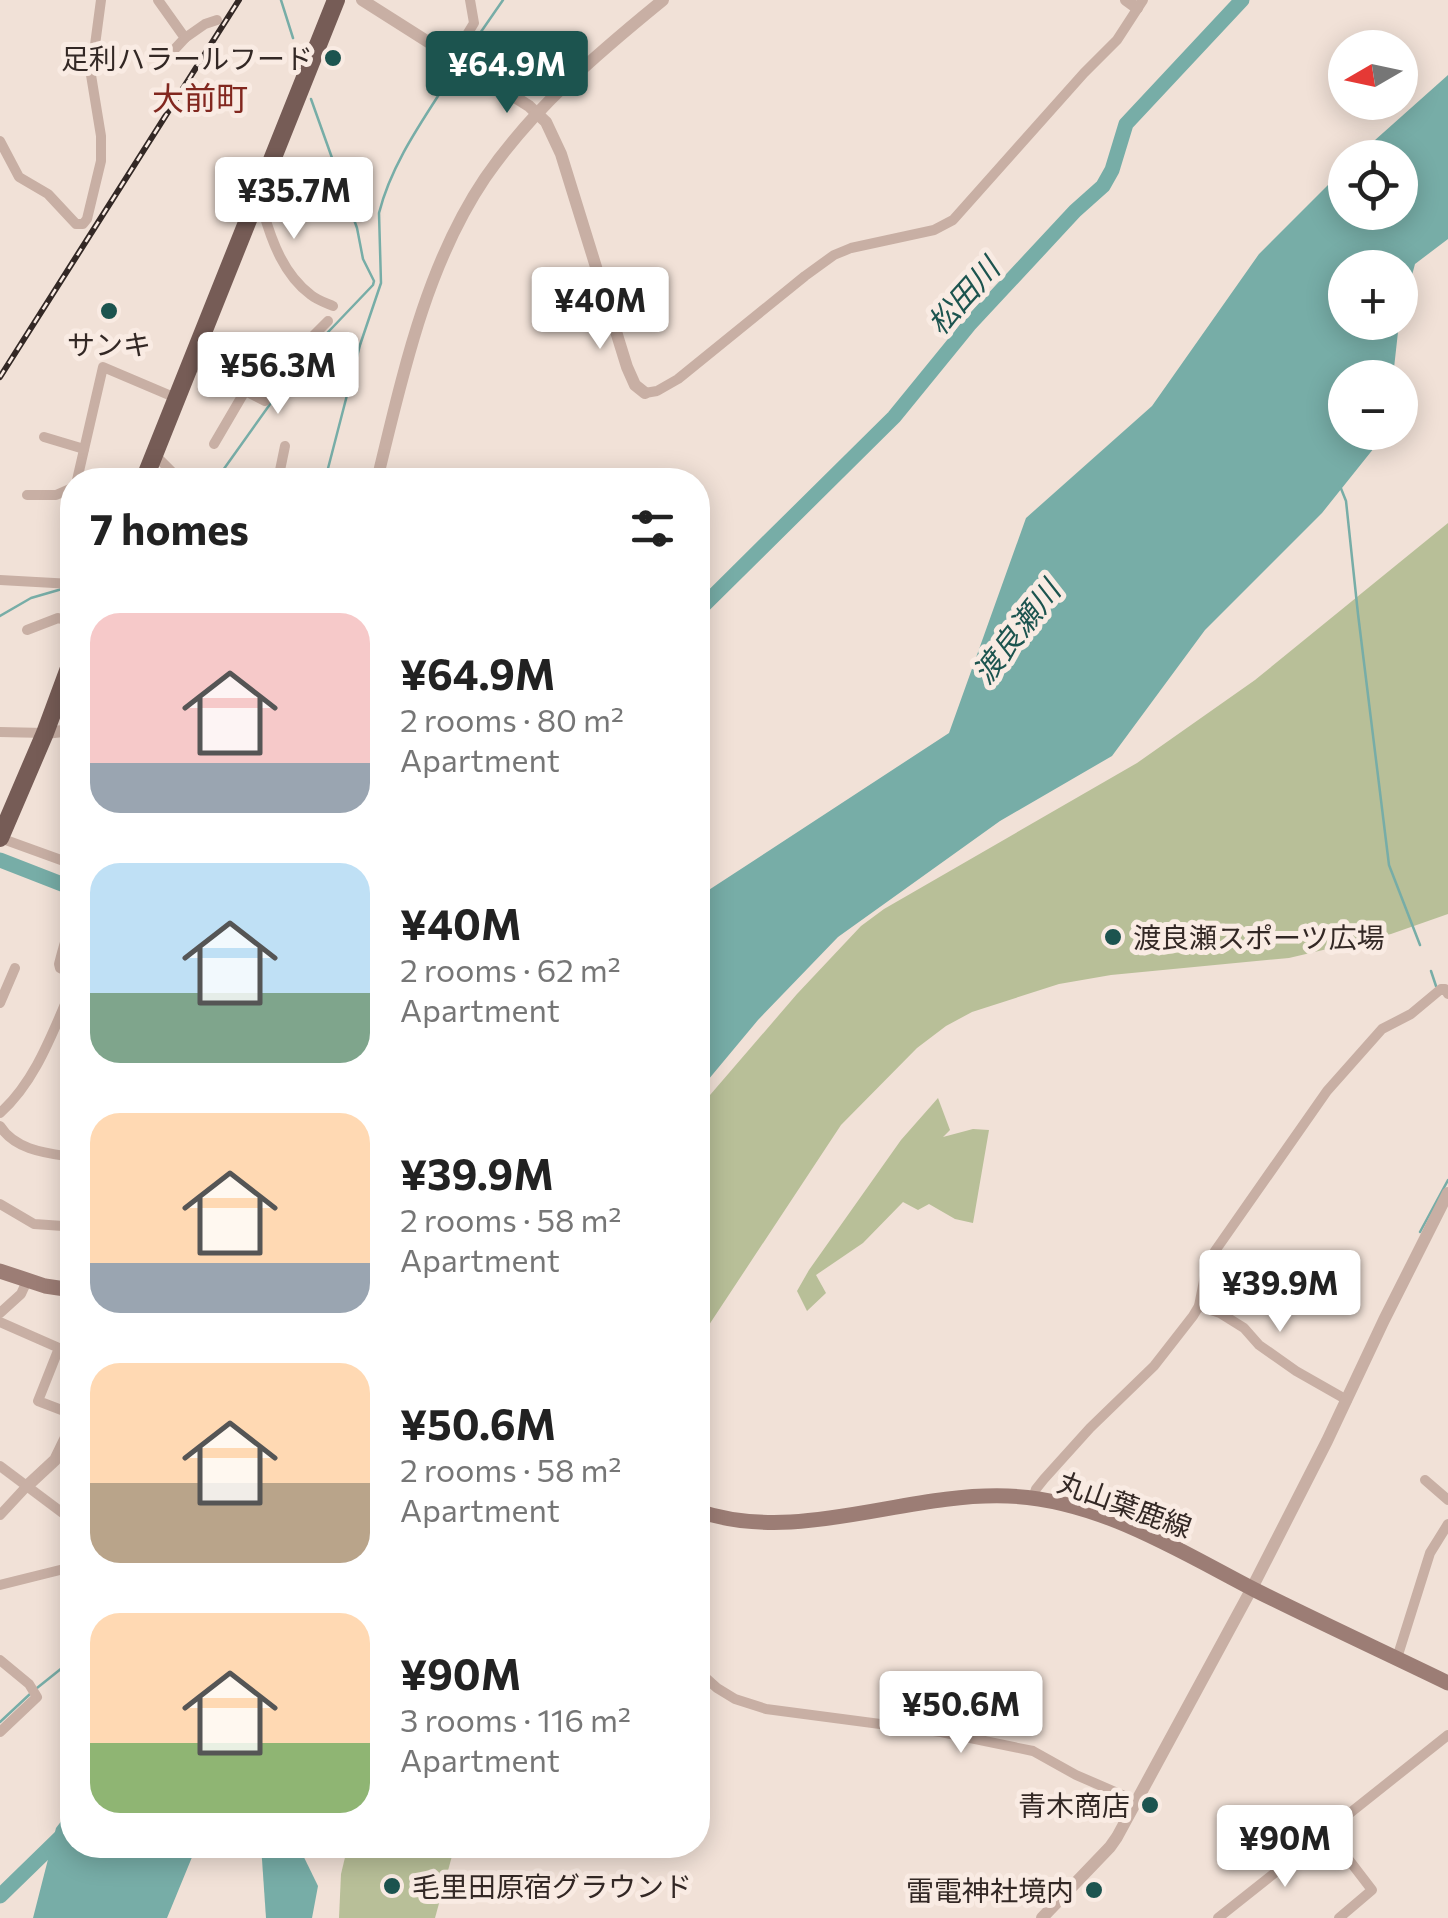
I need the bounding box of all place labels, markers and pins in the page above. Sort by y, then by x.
pin: ¥64.9M [426,31,588,116]
place label: 足利ハラールフード [61,41,313,75]
marker: 足利ハラールフード [322,47,344,69]
pin: ¥35.7M [213,157,375,242]
pin: ¥40M [541,267,659,352]
marker: サンキ [98,300,120,322]
place label: サンキ [67,327,151,361]
pin: ¥56.3M [197,332,359,417]
place label: 渡良瀬スポーツ広場 [1133,920,1384,954]
marker: 渡良瀬スポーツ広場 [1102,926,1124,948]
pin: ¥39.9M [1199,1250,1361,1335]
pin: ¥50.6M [880,1671,1042,1756]
place label: 青木商店 [1018,1788,1130,1822]
marker: 青木商店 [1139,1794,1161,1816]
pin: ¥90M [1226,1805,1344,1890]
place label: 毛里田原宿グラウンド [412,1869,692,1903]
place label: 雷電神社境内 [906,1873,1074,1907]
marker: 毛里田原宿グラウンド [381,1875,403,1897]
marker: 雷電神社境内 [1083,1879,1105,1901]

